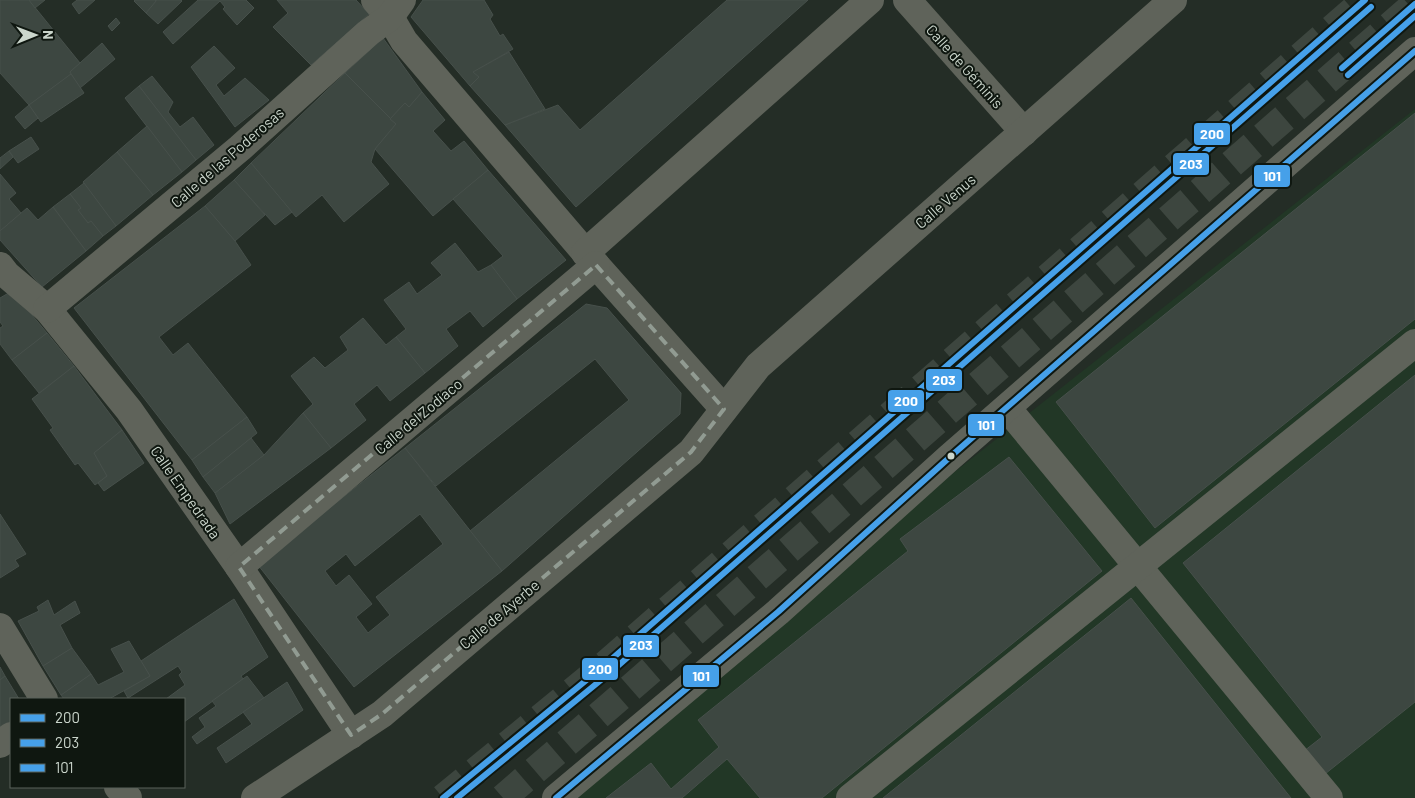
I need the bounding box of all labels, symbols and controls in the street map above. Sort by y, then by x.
north arrow [10,10,60,60]
street label: Calle de Géminis [923,20,1007,112]
text: N [40,30,57,40]
street label: Calle de las Poderosas [167,103,287,211]
line badge: 200 [1193,122,1231,146]
text: 200 [1200,125,1224,142]
line badge: 203 [1172,152,1210,176]
text: 203 [1179,155,1203,172]
line badge: 101 [1253,164,1291,188]
text: 101 [1263,167,1281,184]
street label: Calle Venus [911,170,979,232]
line badge: 203 [925,368,963,392]
text: 203 [932,371,956,388]
street label: Calle del Zodíaco [371,374,465,458]
line badge: 200 [887,389,925,413]
text: 200 [894,392,918,409]
line badge: 101 [967,413,1005,437]
text: 101 [977,416,995,433]
street label: Calle Empedrada [147,442,225,542]
unlabelled marker [946,451,956,461]
street label: Calle de Ayerbe [455,575,543,653]
line badge: 203 [622,634,660,658]
text: 203 [629,636,653,653]
line badge: 200 [581,657,619,681]
text: 200 [588,660,612,677]
line badge: 101 [682,664,720,688]
text: 101 [692,667,710,684]
legend [10,698,185,788]
text: 200 [55,708,80,726]
text: 203 [55,733,79,751]
text: 101 [55,758,74,776]

